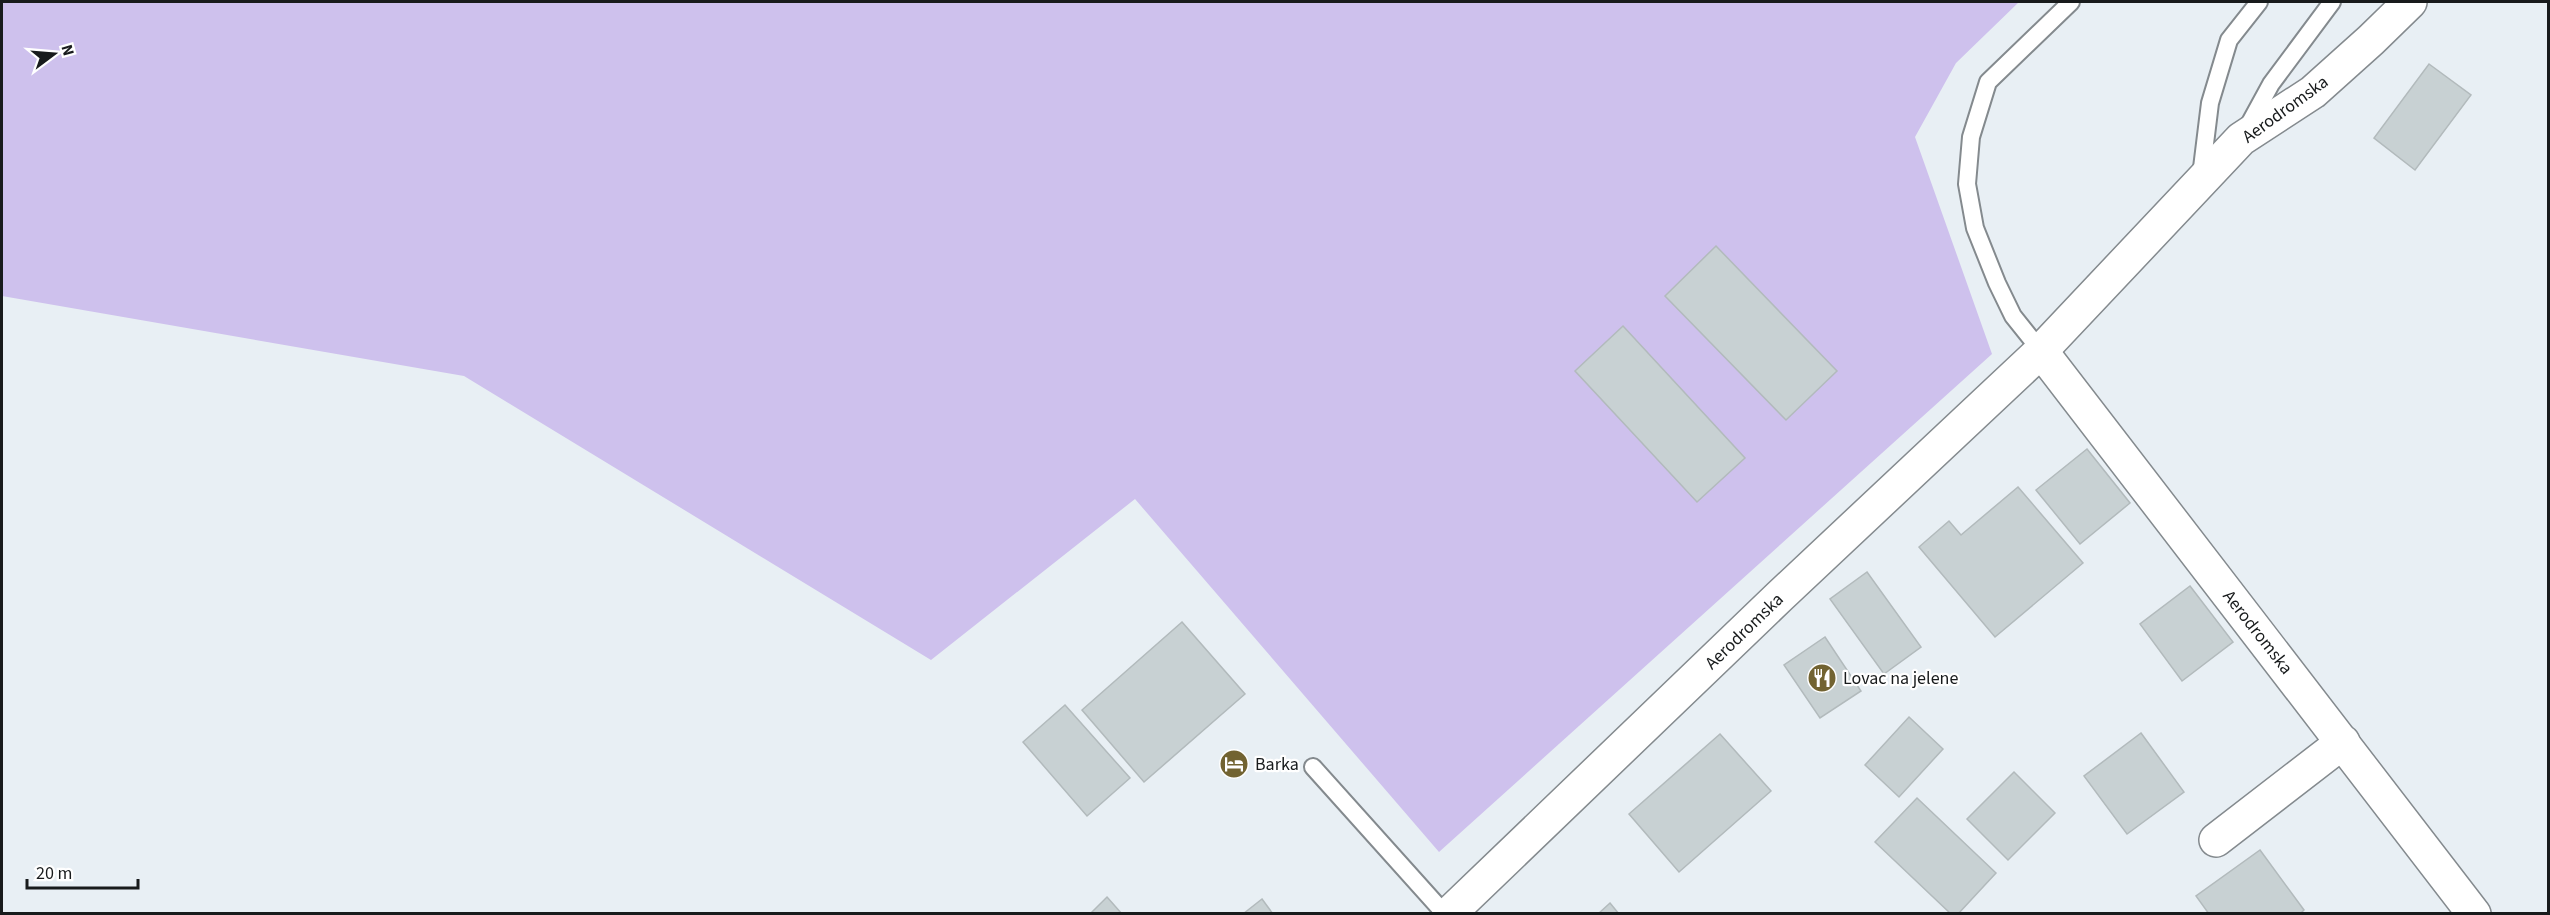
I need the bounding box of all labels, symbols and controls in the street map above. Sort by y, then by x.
north arrow [24,24,84,84]
text: N [55,42,79,58]
street label: Aerodromska [2237,70,2333,149]
street label: Aerodromska [2217,585,2298,680]
street label: Aerodromska [1699,587,1789,675]
restaurant icon: Lovac na jelene [1806,662,1838,694]
place label: Lovac na jelene [1843,666,1958,691]
hotel icon: Barka [1218,748,1250,780]
place label: Barka [1255,752,1299,777]
scale bar [27,852,138,890]
text: 20 m [36,861,72,886]

